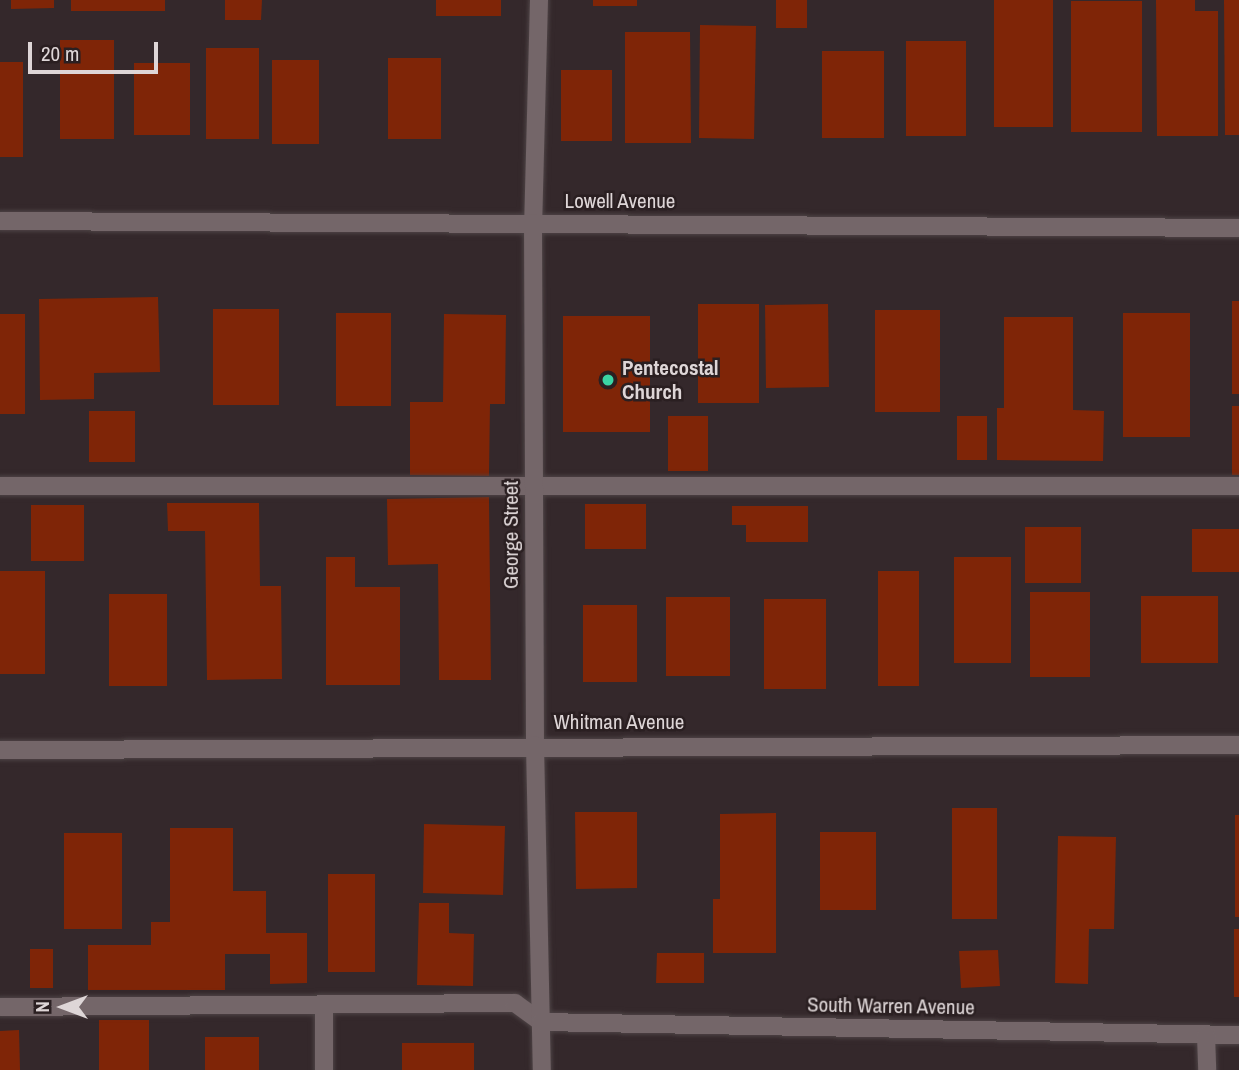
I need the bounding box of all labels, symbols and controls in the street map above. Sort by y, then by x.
scale bar [32,28,161,72]
text: 20 m [41,39,79,68]
street label: Lowell Avenue [564,188,676,214]
place label: Pentecostal Church [622,355,719,405]
marker: Pentecostal Church [600,372,616,388]
street label: George Street [498,481,524,589]
street label: Whitman Avenue [553,709,685,735]
north arrow [28,972,98,1042]
street label: South Warren Avenue [807,992,975,1020]
text: N [29,1001,55,1013]

